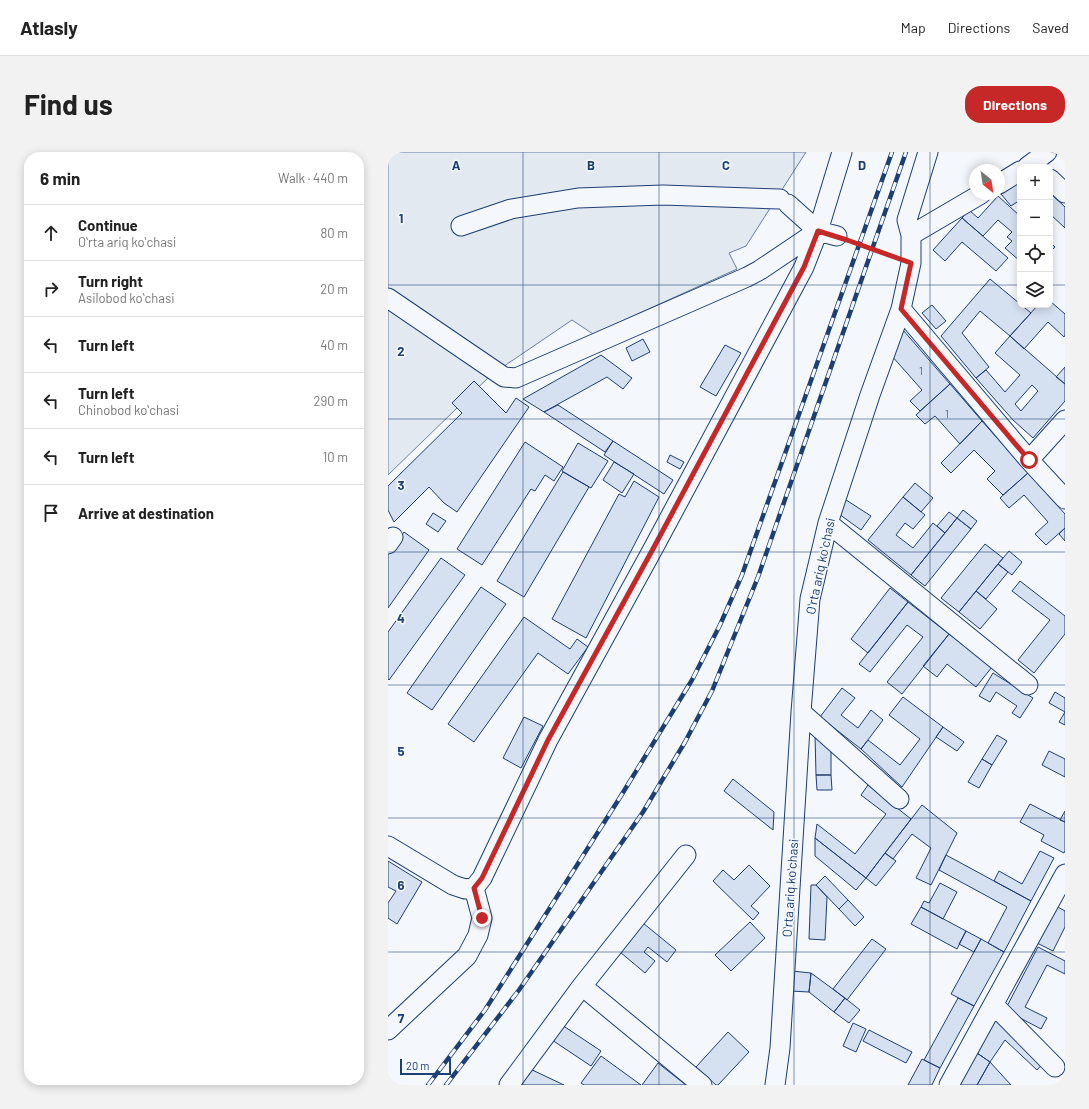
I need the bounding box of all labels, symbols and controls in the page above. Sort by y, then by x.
text: Atlasly [20,16,78,39]
text: Map [901,19,926,36]
text: Directions [948,19,1010,36]
text: Saved [1032,19,1069,36]
button: Directions [965,86,1065,123]
text: Find us [24,87,113,121]
text: A [452,157,461,173]
text: B [587,157,595,173]
text: C [722,157,730,173]
text: D [858,157,866,173]
north arrow [969,164,1005,200]
map controls [1017,164,1053,308]
button: + [1017,164,1053,200]
text: 6 min [40,168,80,188]
text: Walk · 440 m [278,170,348,186]
button: − [1017,200,1053,236]
text: 1 [399,210,403,226]
text: Continue [78,216,138,234]
icon: ahead [40,222,62,244]
text: 80 m [321,225,348,241]
text: Oʻrta ariq koʻchasi [78,234,176,250]
button: locate [1017,236,1053,272]
text: Turn right [78,272,143,290]
button: layers [1017,272,1053,308]
icon: right [40,278,62,300]
text: 20 m [320,281,348,297]
text: Asilobod koʻchasi [78,290,174,306]
icon: left [40,334,62,356]
text: Turn left [78,336,134,354]
text: 40 m [320,337,348,353]
text: 2 [397,343,405,359]
house number: 1 [919,364,923,377]
text: Turn left [78,384,134,402]
icon: left [40,390,62,412]
text: 290 m [314,393,348,409]
text: Chinobod koʻchasi [78,402,179,418]
house number: 1 [945,407,949,420]
icon: left [40,446,62,468]
text: Turn left [78,448,134,466]
text: 10 m [323,449,348,465]
route start [1020,451,1038,469]
text: 3 [397,477,405,493]
icon: arrive [40,502,62,524]
text: Arrive at destination [78,504,214,522]
street label: Oʻrta ariq koʻchasi [802,516,838,616]
text: 4 [397,610,405,626]
text: 5 [397,743,405,759]
street label: Oʻrta ariq koʻchasi [779,838,801,938]
text: 6 [398,877,405,893]
route end [473,909,491,927]
text: 7 [398,1010,405,1026]
scale bar [400,1057,451,1076]
text: 20 m [406,1059,429,1072]

